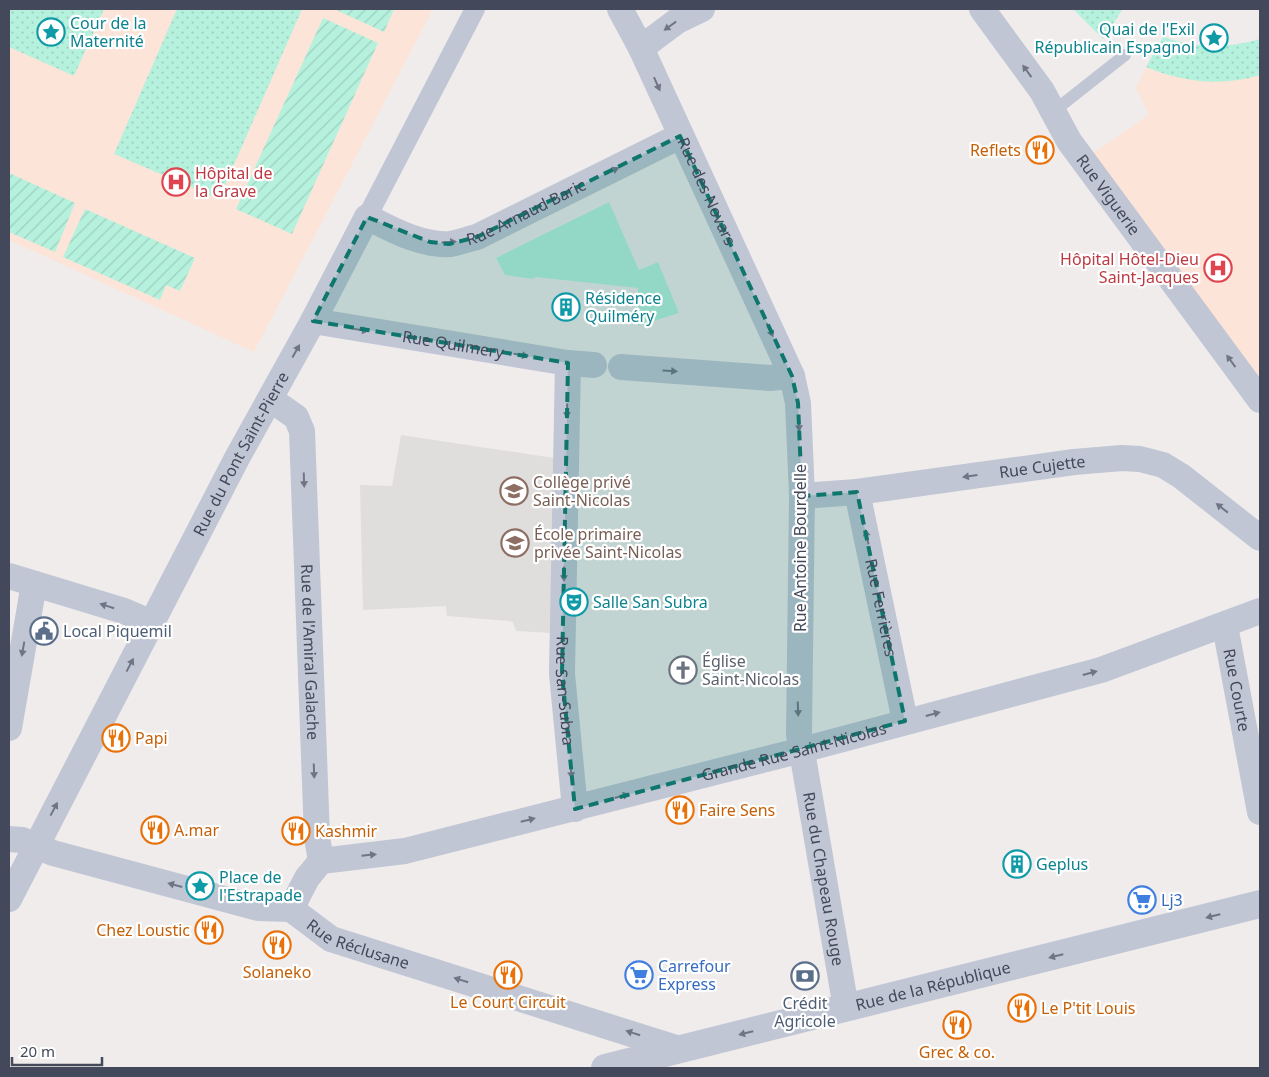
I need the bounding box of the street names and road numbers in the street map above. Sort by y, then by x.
street label: Rue des Novars [673,134,741,249]
street label: Rue Viguerie [1071,150,1146,239]
street label: Rue Arnaud Baric [464,174,589,250]
street label: Rue Quilmery [401,325,506,363]
street label: Rue du Pont Saint-Pierre [188,367,294,540]
street label: Rue Cujette [998,450,1086,483]
street label: Rue Antoine Bourdelle [789,464,811,632]
street label: Rue Ferrières [860,556,902,659]
street label: Rue de l'Amiral Galache [296,564,324,740]
street label: Rue San-Subra [551,636,580,747]
street label: Rue Courte [1218,646,1256,733]
street label: Grande Rue Saint-Nicolas [699,717,889,786]
street label: Rue du Chapeau Rouge [798,790,850,967]
street label: Rue Réclusane [302,914,412,974]
street label: Rue de la République [853,956,1013,1016]

